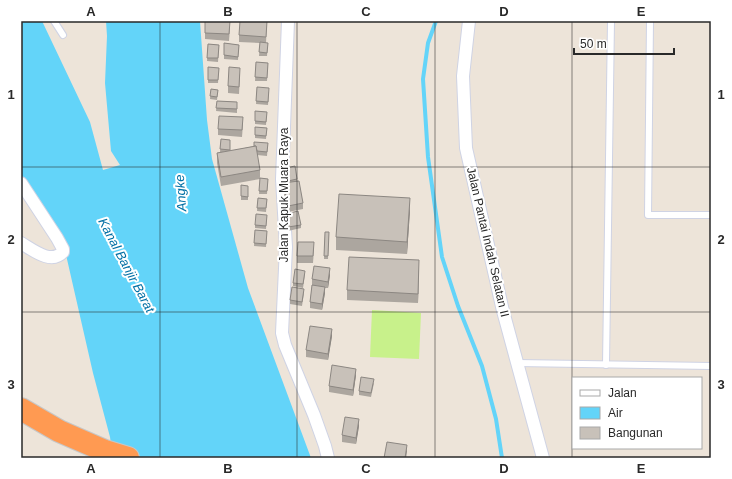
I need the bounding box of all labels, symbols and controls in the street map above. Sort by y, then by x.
text: A [86,4,96,19]
text: B [223,4,233,19]
text: C [361,4,371,19]
text: D [499,4,509,19]
text: E [637,4,646,19]
scale bar [574,30,674,56]
text: 50 m [580,37,607,51]
text: 1 [7,87,15,102]
text: 1 [717,87,725,102]
street label: Jalan Kapuk Muara Raya [277,127,291,262]
street label: Jalan Pantai Indah Selatan II [464,166,512,318]
water label: Angke [172,174,189,213]
water label: Kanal Banjir Barat [95,215,158,316]
text: 2 [7,232,15,247]
text: 2 [717,232,725,247]
text: 3 [7,377,15,392]
legend [572,377,702,449]
text: 3 [717,377,725,392]
text: Jalan [608,386,637,400]
text: Air [608,406,623,420]
text: Bangunan [608,426,663,440]
text: A [86,461,96,476]
text: B [223,461,233,476]
text: C [361,461,371,476]
text: D [499,461,509,476]
text: E [637,461,646,476]

